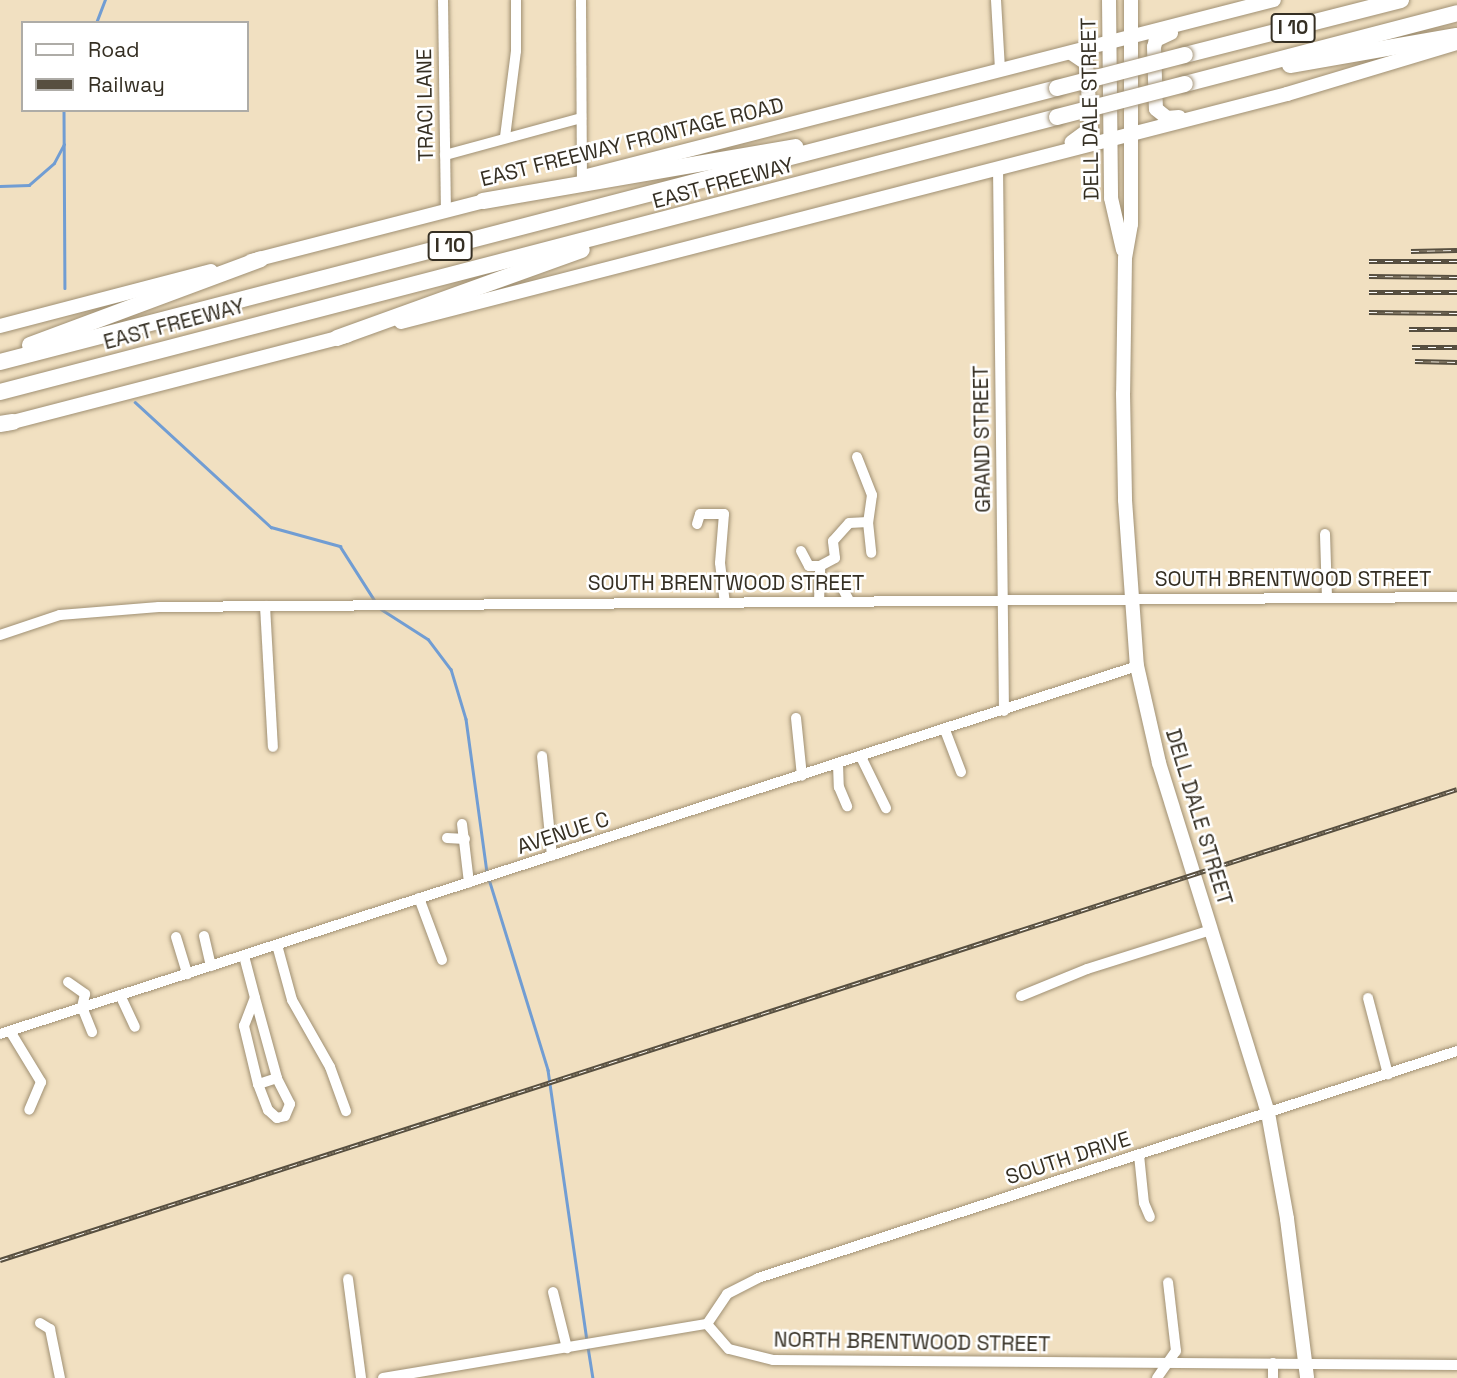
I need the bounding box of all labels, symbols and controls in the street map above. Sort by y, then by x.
road number: I 10 [1270,12,1316,44]
street label: DELL DALE STREET [1076,17,1104,201]
legend [21,21,248,112]
text: Road [88,36,140,63]
street label: TRACI LANE [411,48,439,162]
text: Railway [88,71,165,98]
street label: EAST FREEWAY FRONTAGE ROAD [477,92,787,192]
street label: EAST FREEWAY [649,152,797,214]
road number: I 10 [427,230,473,262]
street label: EAST FREEWAY [100,293,248,355]
street label: GRAND STREET [968,365,996,513]
street label: SOUTH BRENTWOOD STREET [1155,566,1431,592]
street label: SOUTH BRENTWOOD STREET [588,570,864,596]
street label: DELL DALE STREET [1160,726,1238,908]
street label: AVENUE C [514,806,612,860]
street label: SOUTH DRIVE [1003,1126,1133,1190]
street label: NORTH BRENTWOOD STREET [773,1327,1051,1357]

